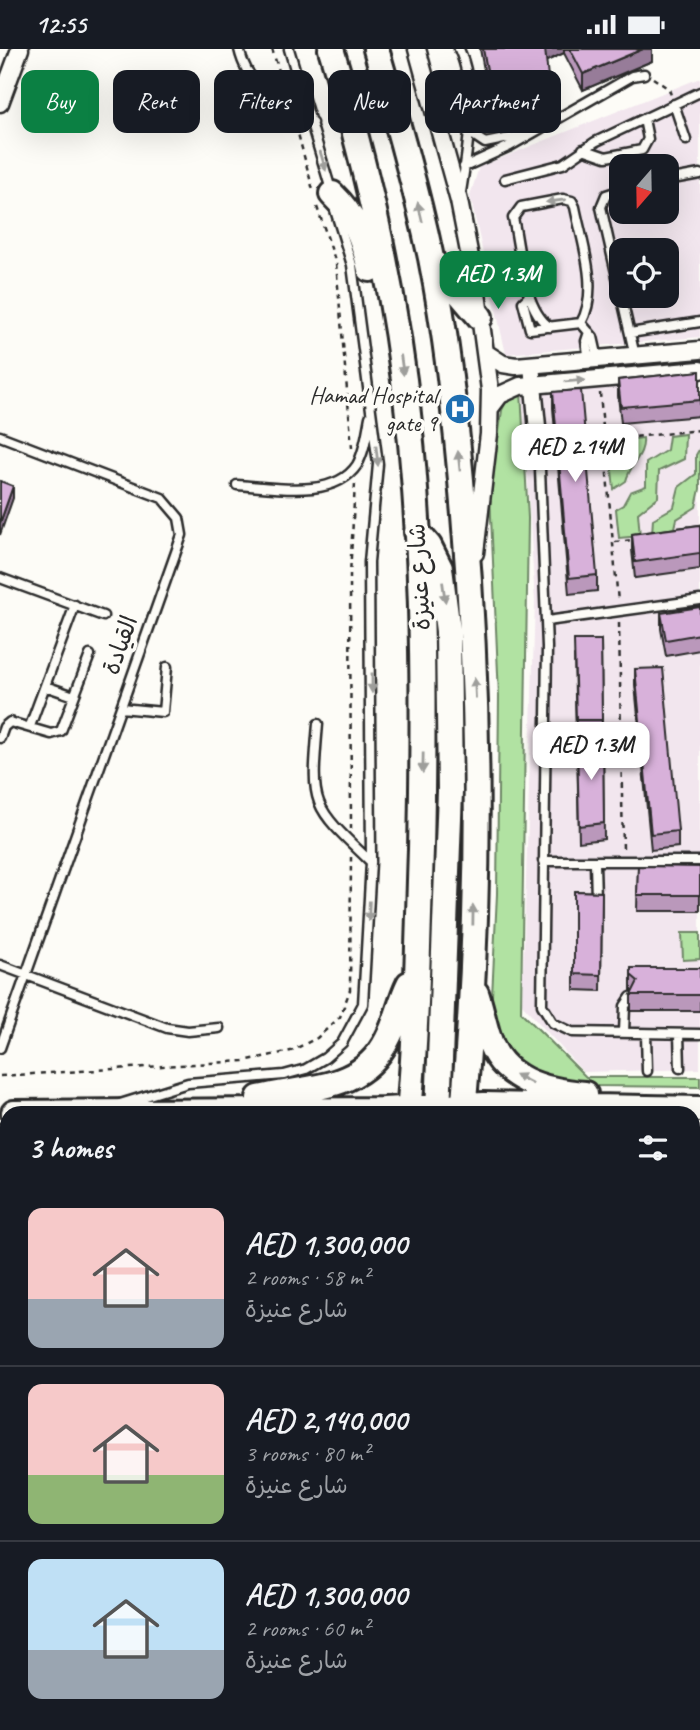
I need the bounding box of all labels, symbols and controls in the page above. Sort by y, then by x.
text: 12:55 [35,8,86,41]
chip: Buy [21,70,99,133]
chip: Rent [113,70,200,133]
chip: Filters [214,70,314,133]
chip: New [328,70,411,133]
chip: Apartment [425,70,561,133]
one-way arrow [319,151,329,172]
north arrow [609,154,679,224]
map controls [609,154,679,308]
one-way arrow [545,196,567,207]
one-way arrow [415,201,426,223]
button: locate [609,238,679,308]
pin: AED 1.3M [426,251,570,311]
text: AED 1.3M [456,259,540,288]
one-way arrow [396,354,407,376]
one-way arrow [564,375,586,386]
place label: Hamad Hospital gate 9 [309,380,441,438]
hospital icon: Hamad Hospital gate 9 [443,392,477,426]
pin: AED 2.14M [495,425,655,484]
text: AED 2.14M [527,432,623,461]
one-way arrow [372,445,383,467]
one-way arrow [454,450,465,472]
street label: شارع عنيزة [401,523,439,631]
one-way arrow [439,581,450,603]
street label: القيادة [96,611,144,679]
one-way arrow [366,672,378,694]
one-way arrow [470,677,481,699]
pin: AED 1.3M [519,723,663,782]
text: AED 1.3M [549,730,633,759]
one-way arrow [417,752,429,774]
one-way arrow [364,900,375,922]
one-way arrow [467,904,478,926]
one-way arrow [514,1073,534,1084]
text: 3 homes [28,1129,113,1167]
icon: filters [634,1129,672,1167]
text: AED 1,300,000 [245,1225,407,1263]
icon: home [84,1236,168,1320]
text: 2 rooms · 58 m² [245,1263,369,1292]
text: شارع عنيزة [245,1295,348,1324]
text: AED 2,140,000 [245,1401,407,1439]
icon: home [84,1412,168,1496]
text: 3 rooms · 80 m² [245,1439,369,1468]
text: شارع عنيزة [245,1471,348,1500]
text: AED 1,300,000 [245,1576,407,1614]
icon: home [84,1587,168,1671]
text: 2 rooms · 60 m² [245,1614,369,1643]
text: شارع عنيزة [245,1646,348,1675]

